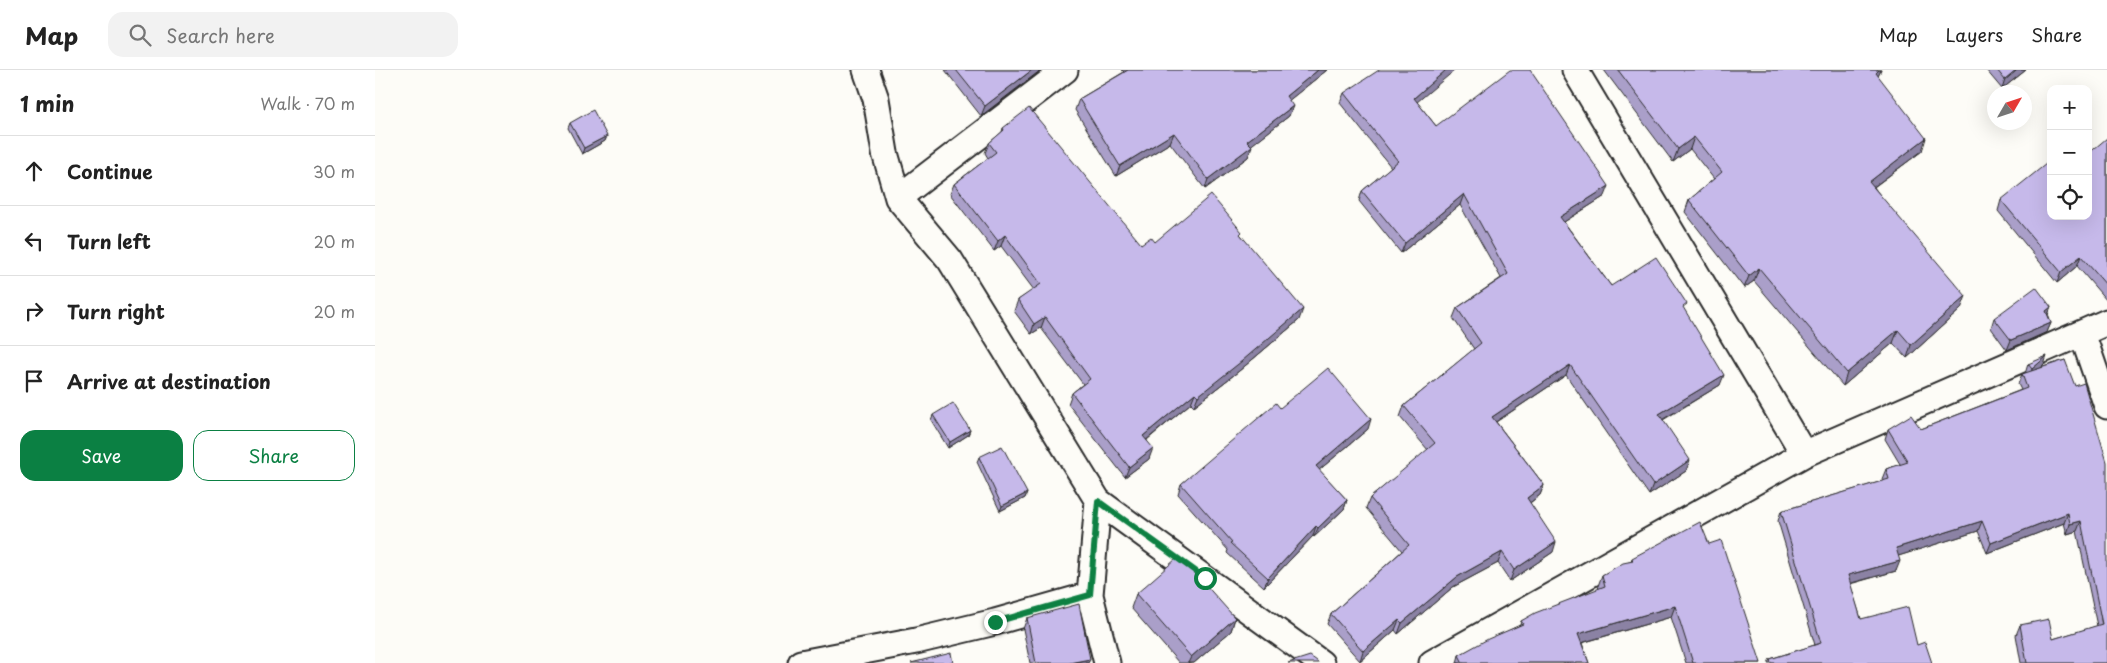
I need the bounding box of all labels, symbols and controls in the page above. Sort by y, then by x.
search box [108,12,458,57]
text: Map [25,17,78,53]
icon: search [126,21,154,49]
text: Search here [166,21,275,49]
text: Map [1879,21,1918,48]
text: Layers [1946,21,2003,48]
text: Share [2031,21,2082,48]
north arrow [1987,85,2032,130]
map controls [2047,85,2092,220]
button: + [2047,85,2092,130]
text: 1 min [20,87,74,119]
text: Walk · 70 m [260,91,355,115]
button: − [2047,130,2092,175]
icon: ahead [20,157,48,185]
text: Continue [67,157,153,185]
text: 30 m [313,159,355,183]
button: locate [2047,175,2092,220]
icon: left [20,227,48,255]
text: Turn left [67,227,151,255]
text: 20 m [314,229,355,253]
icon: right [20,297,48,325]
text: Turn right [67,297,165,325]
text: 20 m [314,299,355,323]
icon: arrive [20,367,48,395]
text: Arrive at destination [67,367,271,395]
button: Save [20,430,183,481]
button: Share [193,430,355,481]
route start [1194,567,1217,590]
route end [984,611,1007,634]

